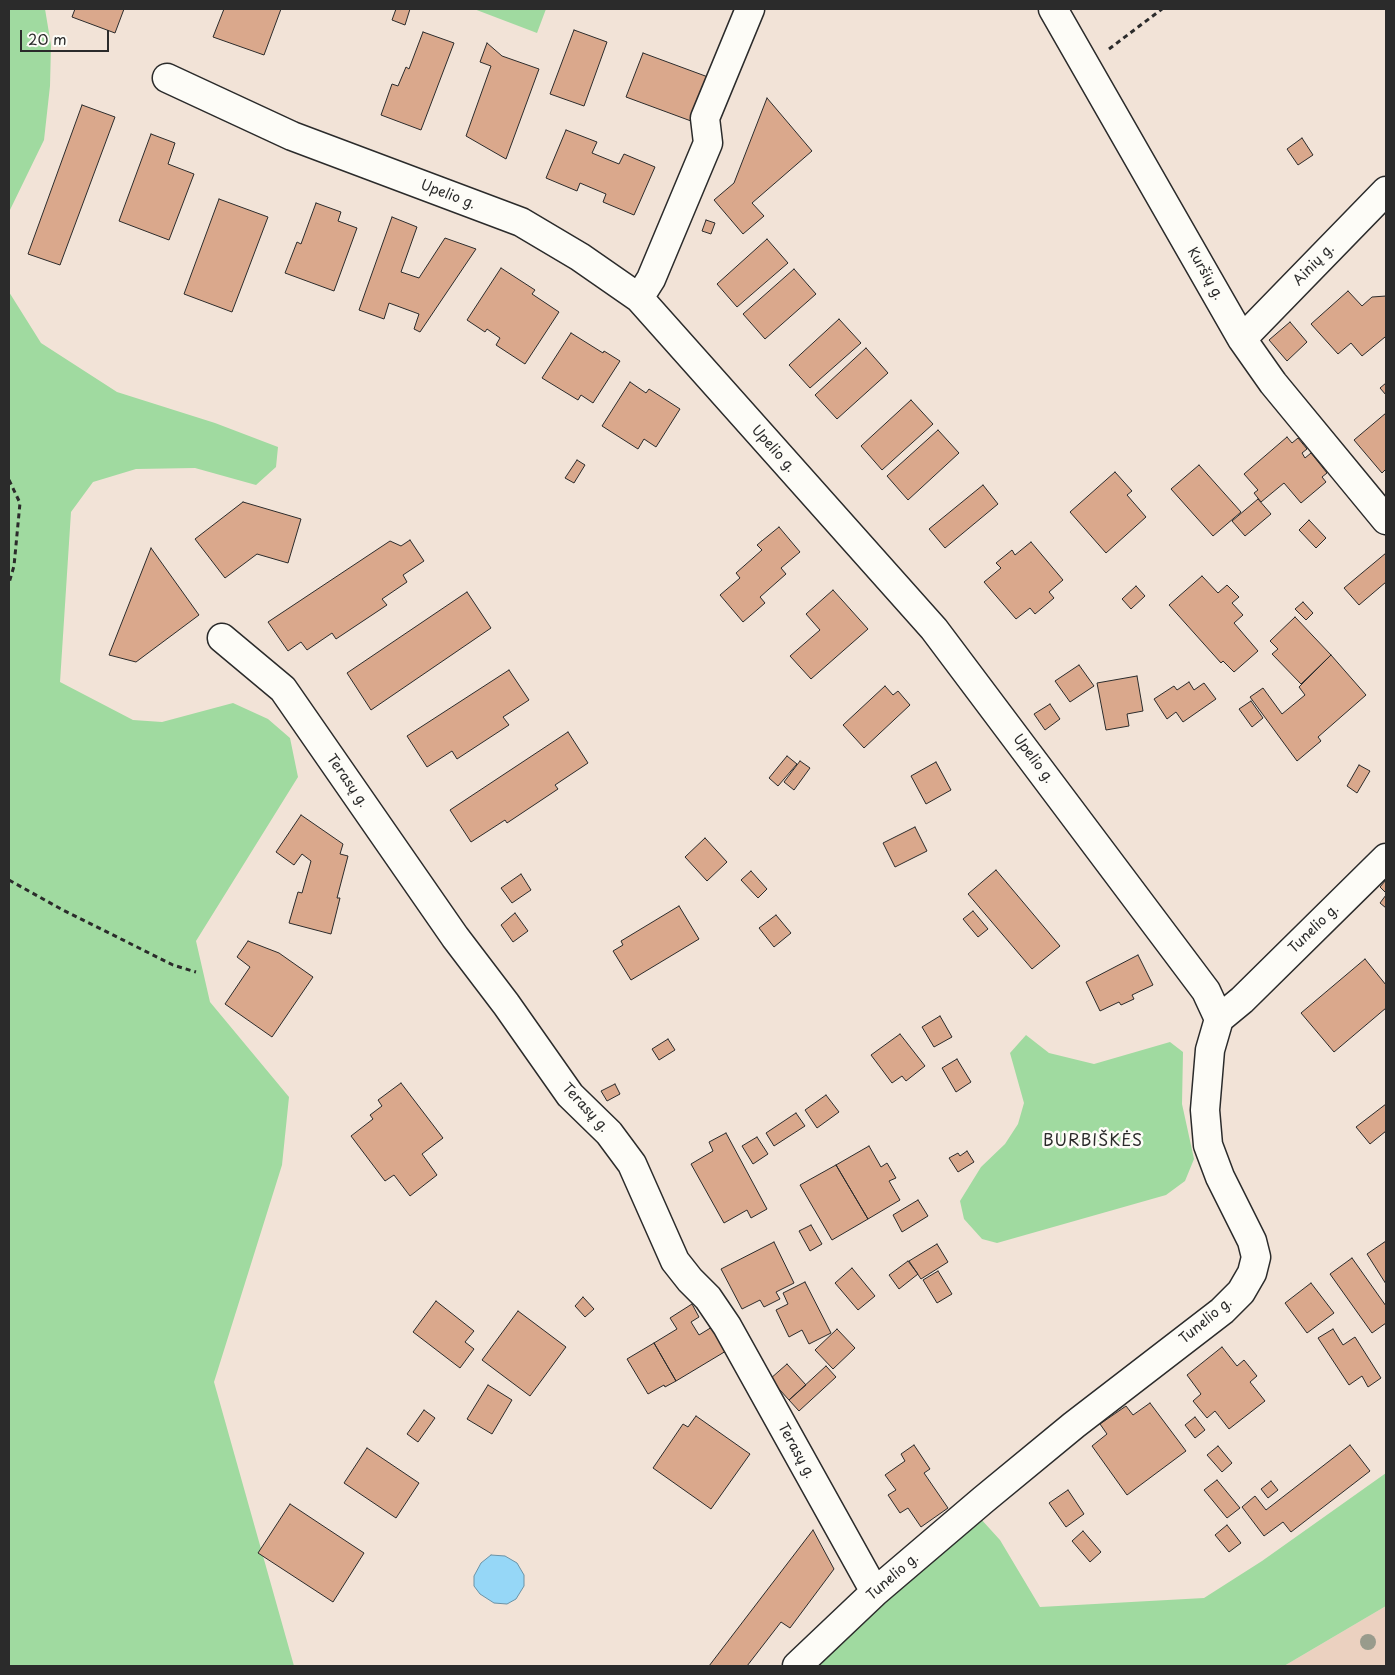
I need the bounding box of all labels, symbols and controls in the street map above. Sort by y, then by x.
scale bar [22,20,111,52]
text: 20 m [28,27,67,50]
street label: Upelio g. [418,177,478,213]
street label: Ainių g. [1290,241,1338,289]
street label: Kuršių g. [1183,245,1227,303]
street label: Upelio g. [748,422,798,476]
street label: Upelio g. [1009,731,1057,787]
street label: Terasų g. [323,751,371,811]
street label: Tunelio g. [1285,901,1343,957]
street label: Terasų g. [558,1080,612,1136]
district label: BURBIŠKĖS [1042,1132,1144,1152]
street label: Tunelio g. [1176,1294,1236,1348]
street label: Terasų g. [774,1420,818,1482]
street label: Tunelio g. [864,1550,922,1604]

